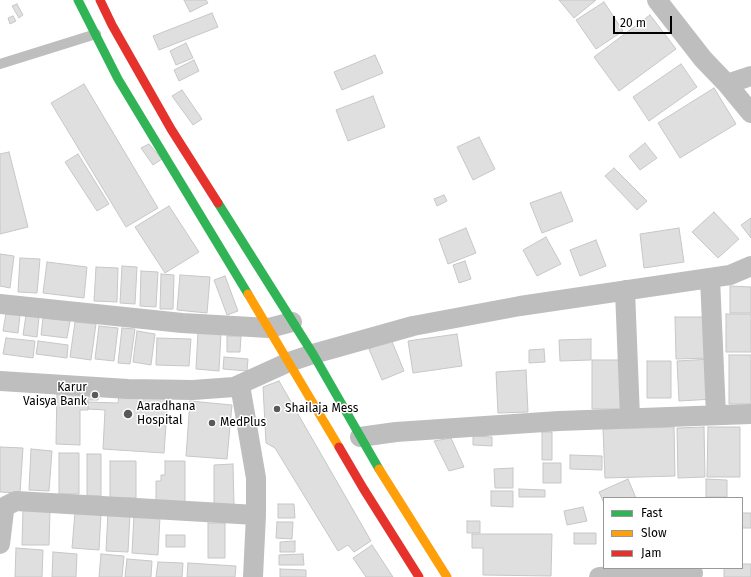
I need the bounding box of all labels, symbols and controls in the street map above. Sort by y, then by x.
scale bar [615,8,674,34]
text: 20 m [620,16,646,30]
place label: Karur Vaisya Bank [23,381,87,409]
marker: Karur Vaisya Bank [90,390,100,400]
place label: Aaradhana Hospital [137,400,195,428]
place label: Shailaja Mess [285,402,358,416]
marker: Shailaja Mess [272,404,282,414]
marker: Aaradhana Hospital [122,408,134,420]
place label: MedPlus [220,416,266,430]
marker: MedPlus [207,418,217,428]
legend [603,497,743,569]
text: Fast [641,506,663,520]
text: Slow [641,526,667,540]
text: Jam [641,546,661,560]

